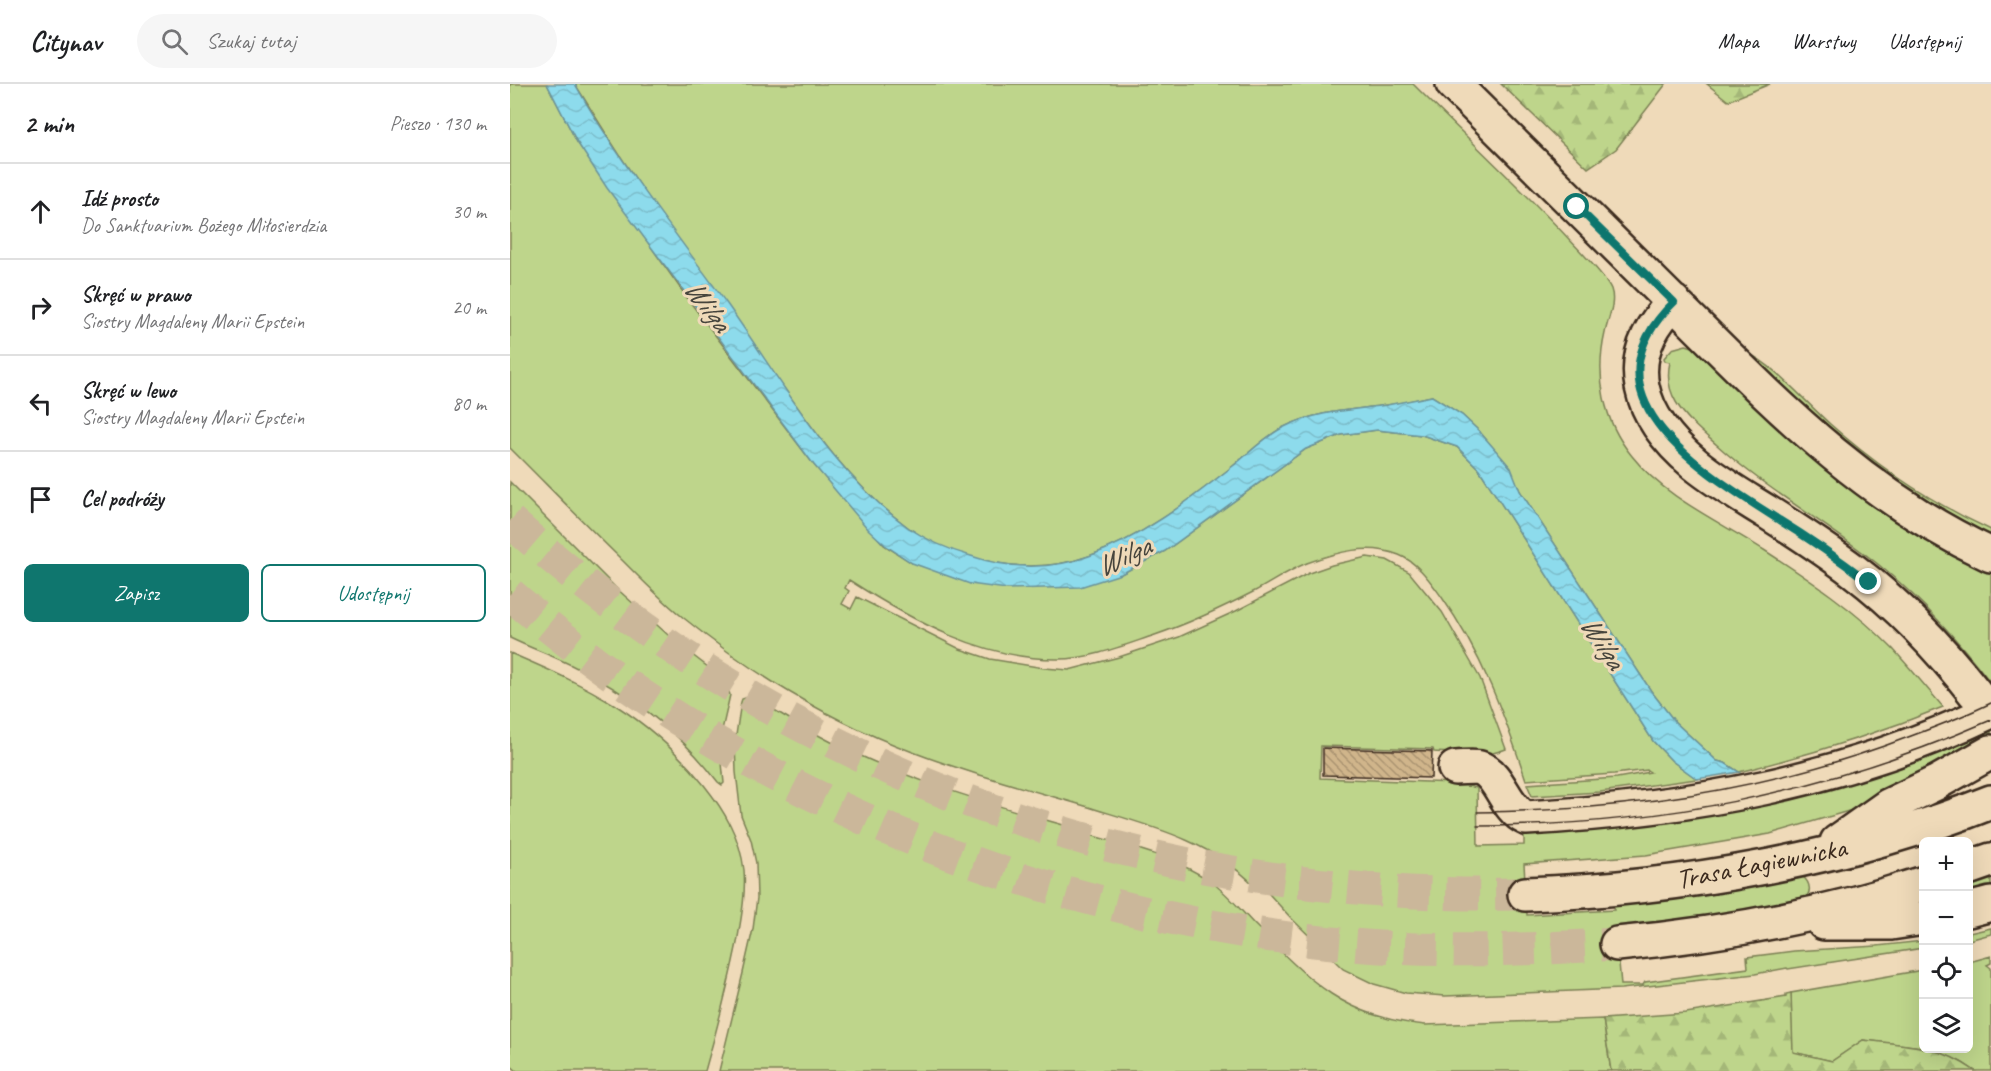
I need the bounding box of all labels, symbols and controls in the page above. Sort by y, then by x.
search box [137,14,557,68]
text: Citynav [30,24,101,59]
icon: search [158,25,191,58]
text: Szukaj tutaj [206,27,296,55]
text: Mapa [1718,28,1759,54]
text: Warstwy [1792,28,1856,54]
text: Udostępnij [1889,28,1961,54]
text: 2 min [24,107,74,140]
text: Pieszo · 130 m [390,111,486,136]
text: Idź prosto [81,185,158,213]
route start [1563,193,1589,219]
icon: ahead [24,195,57,228]
text: 30 m [452,199,486,224]
text: Do Sanktuarium Bożego Miłosierdzia [81,213,326,238]
water label: Wilga [676,271,742,341]
text: Skręć w prawo [81,281,190,309]
icon: right [24,291,57,324]
text: 20 m [452,295,486,320]
text: Siostry Magdaleny Marii Epstein [81,309,304,334]
text: Skręć w lewo [81,377,176,405]
icon: left [24,387,57,420]
text: 80 m [452,391,486,416]
text: Siostry Magdaleny Marii Epstein [81,405,304,430]
icon: arrive [24,483,57,516]
text: Cel podróży [81,485,164,513]
water label: Wilga [1090,526,1159,585]
button: Zapisz [24,564,249,622]
button: Udostępnij [261,564,486,622]
route end [1855,568,1881,594]
water label: Wilga [1572,608,1636,678]
street label: Trasa Łagiewnicka [1673,829,1851,897]
map controls [1919,837,1973,1053]
button: + [1919,837,1973,891]
button: − [1919,891,1973,945]
button: locate [1919,945,1973,999]
button: layers [1919,999,1973,1053]

